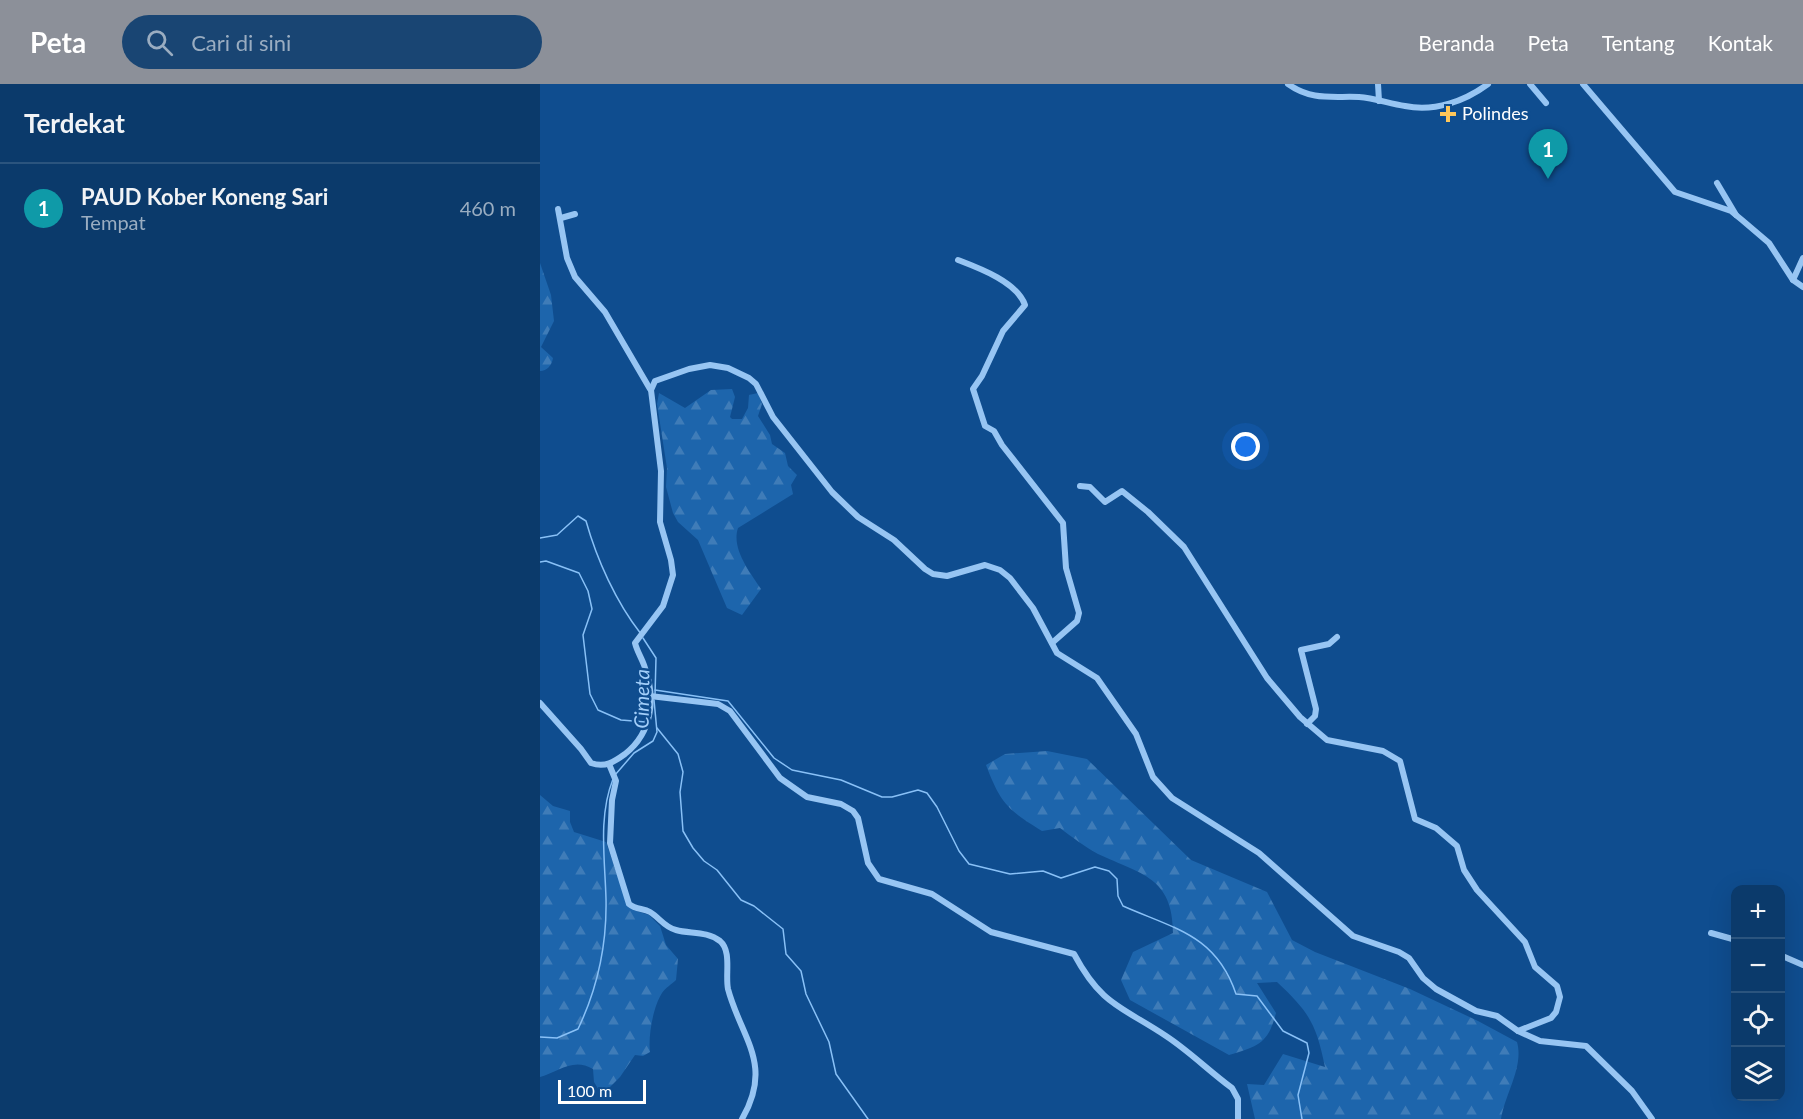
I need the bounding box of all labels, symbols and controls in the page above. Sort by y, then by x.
search box [122,15,542,69]
text: Peta [30,25,86,59]
icon: search [143,26,176,59]
text: Cari di sini [191,29,291,56]
text: Beranda [1418,30,1495,55]
text: Peta [1528,30,1569,55]
text: Tentang [1602,30,1675,55]
text: Kontak [1708,30,1773,55]
place label: Polindes [1462,102,1529,124]
marker: Polindes [1439,105,1457,123]
text: Terdekat [24,107,125,139]
pin: 1 [1528,130,1568,179]
text: PAUD Kober Koneng Sari [81,183,328,210]
text: 1 [38,196,49,220]
text: 460 m [460,196,516,220]
text: Tempat [81,210,146,234]
your location [1231,432,1260,461]
water label: Cimeta [628,669,654,729]
map controls [1731,885,1785,1101]
button: + [1731,885,1785,939]
button: − [1731,939,1785,993]
button: locate [1731,993,1785,1047]
button: layers [1731,1047,1785,1101]
scale bar [558,1077,646,1104]
text: 100 m [567,1081,612,1100]

